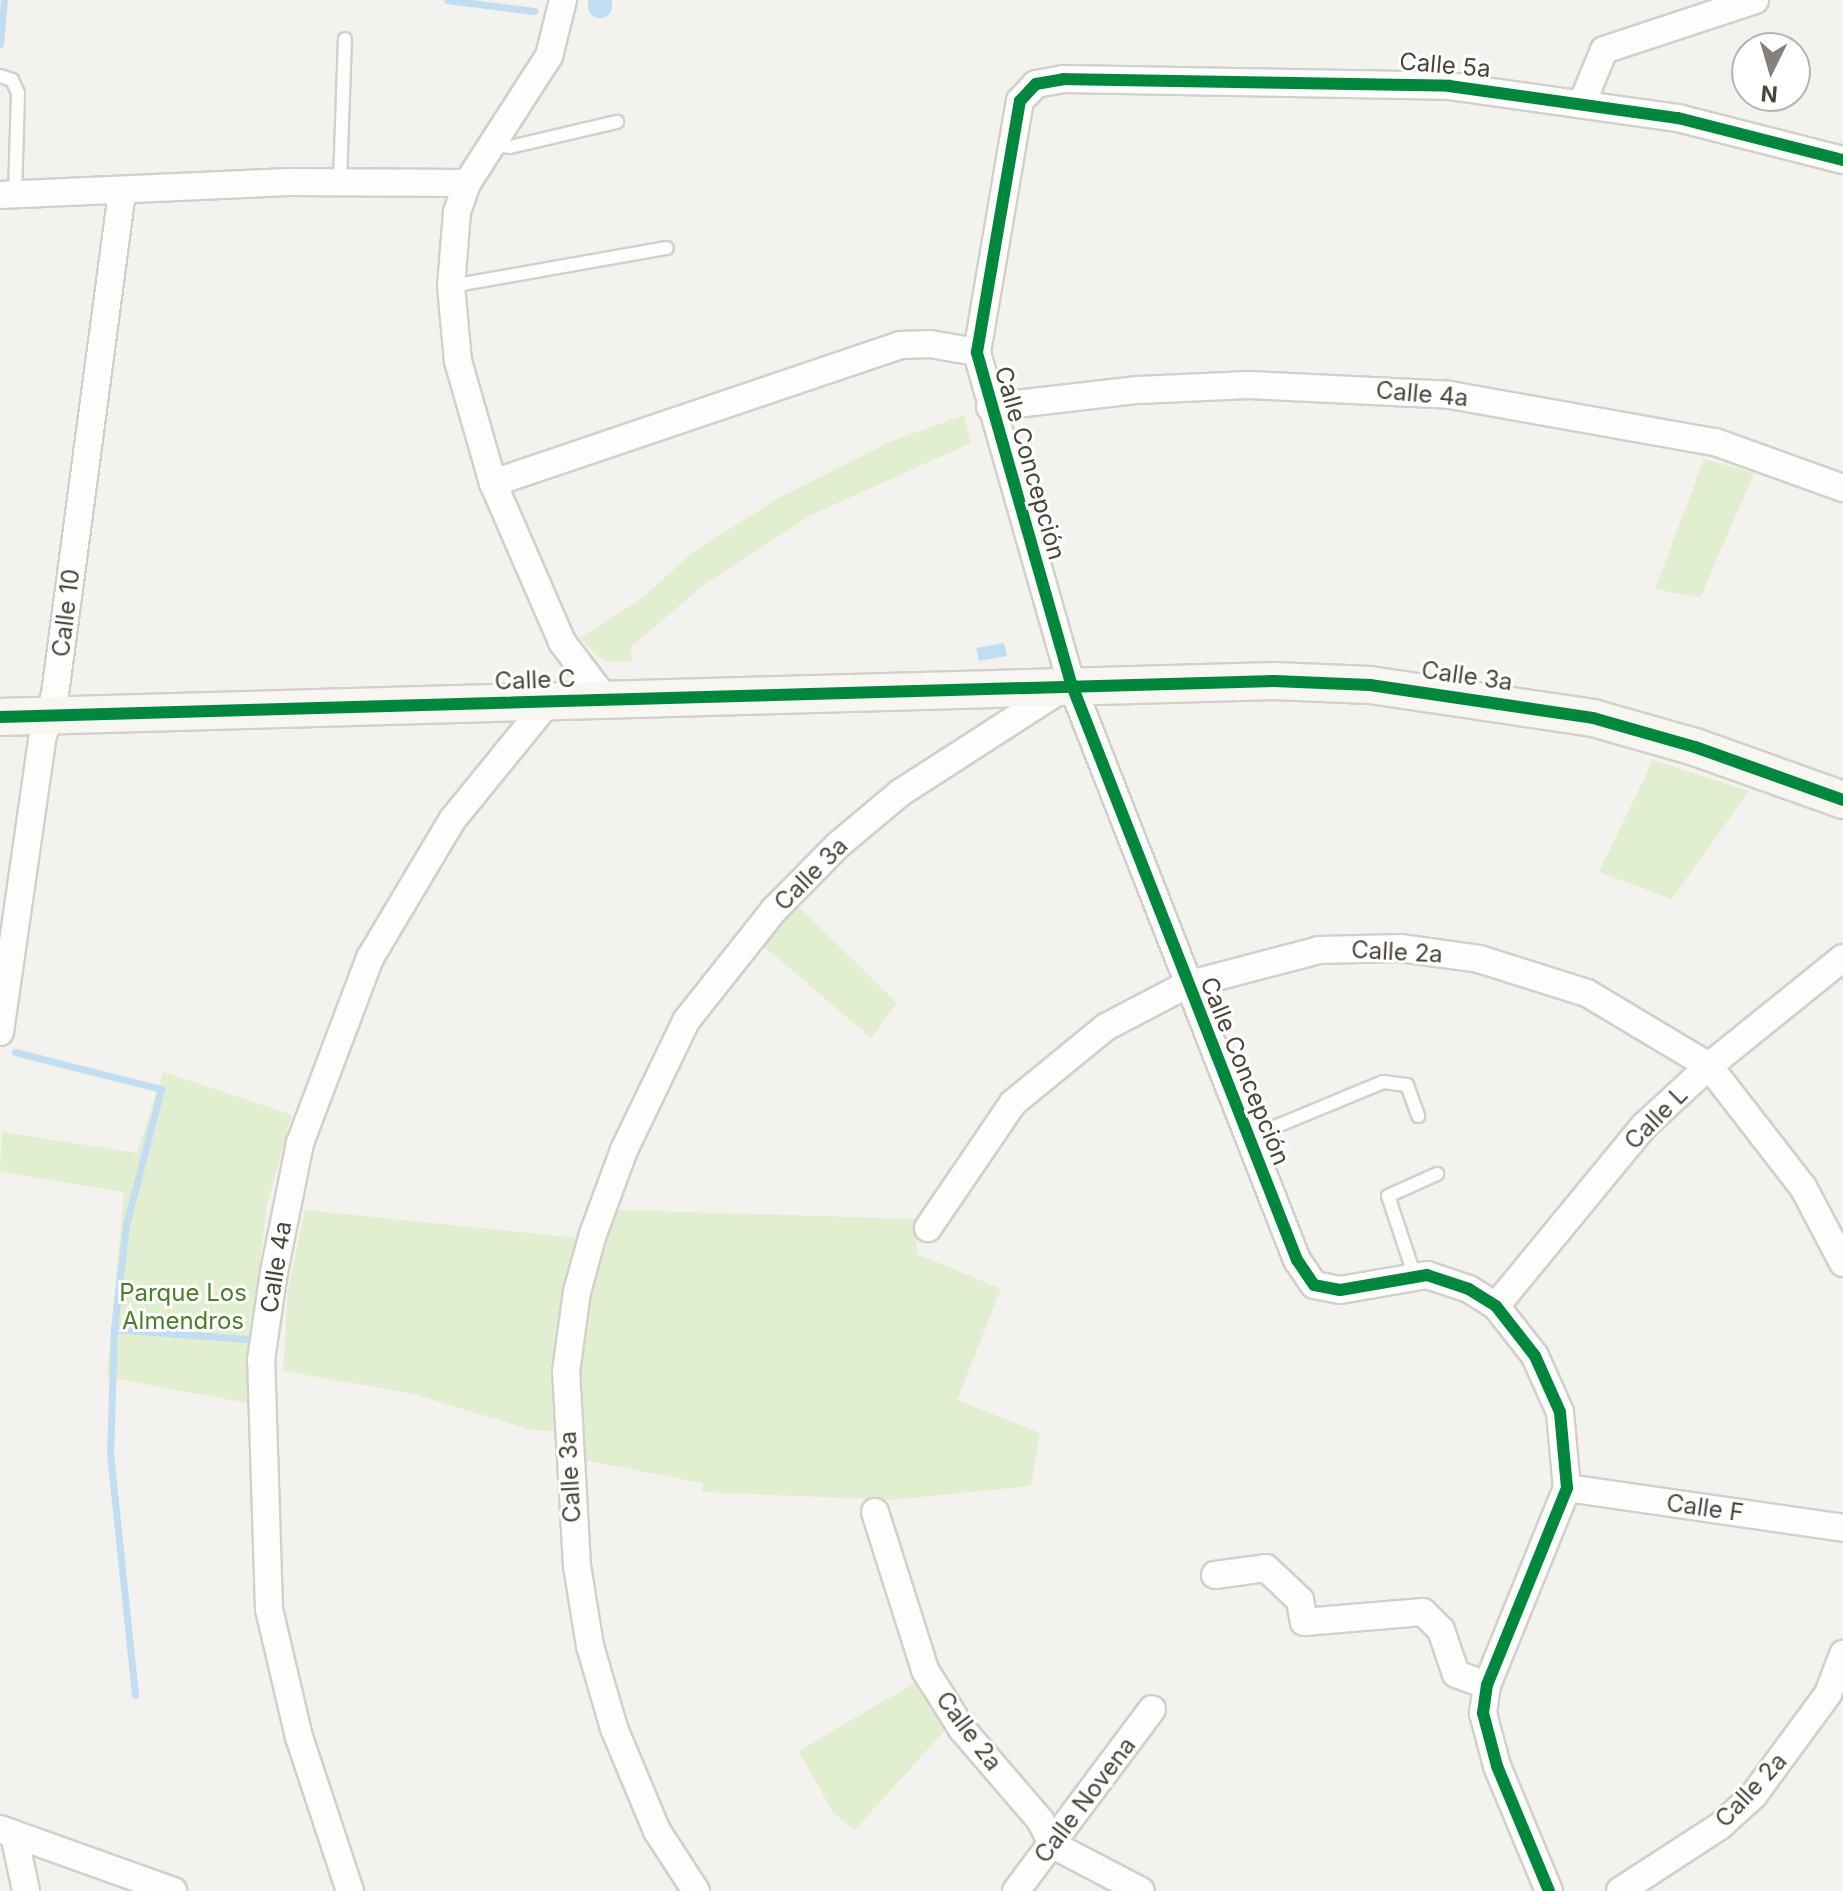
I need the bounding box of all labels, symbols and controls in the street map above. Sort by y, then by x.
north arrow [1731,32,1811,112]
street label: Calle 5a [1398,47,1492,83]
text: N [1760,80,1779,108]
street label: Calle Concepción [989,363,1071,563]
street label: Calle 4a [1375,376,1469,412]
street label: Calle 10 [46,567,86,659]
street label: Calle 3a [1420,655,1514,697]
street label: Calle C [494,664,576,696]
street label: Calle 3a [768,831,854,917]
street label: Calle 2a [1351,935,1443,969]
street label: Calle Concepción [1194,973,1296,1169]
street label: Calle L [1619,1081,1693,1155]
street label: Calle 4a [255,1219,297,1315]
park label: Parque Los Almendros [119,1279,247,1335]
street label: Calle 3a [553,1430,587,1524]
street label: Calle F [1665,1488,1745,1528]
street label: Calle 2a [930,1686,1008,1776]
street label: Calle Novena [1028,1731,1142,1869]
street label: Calle 2a [1709,1747,1793,1833]

